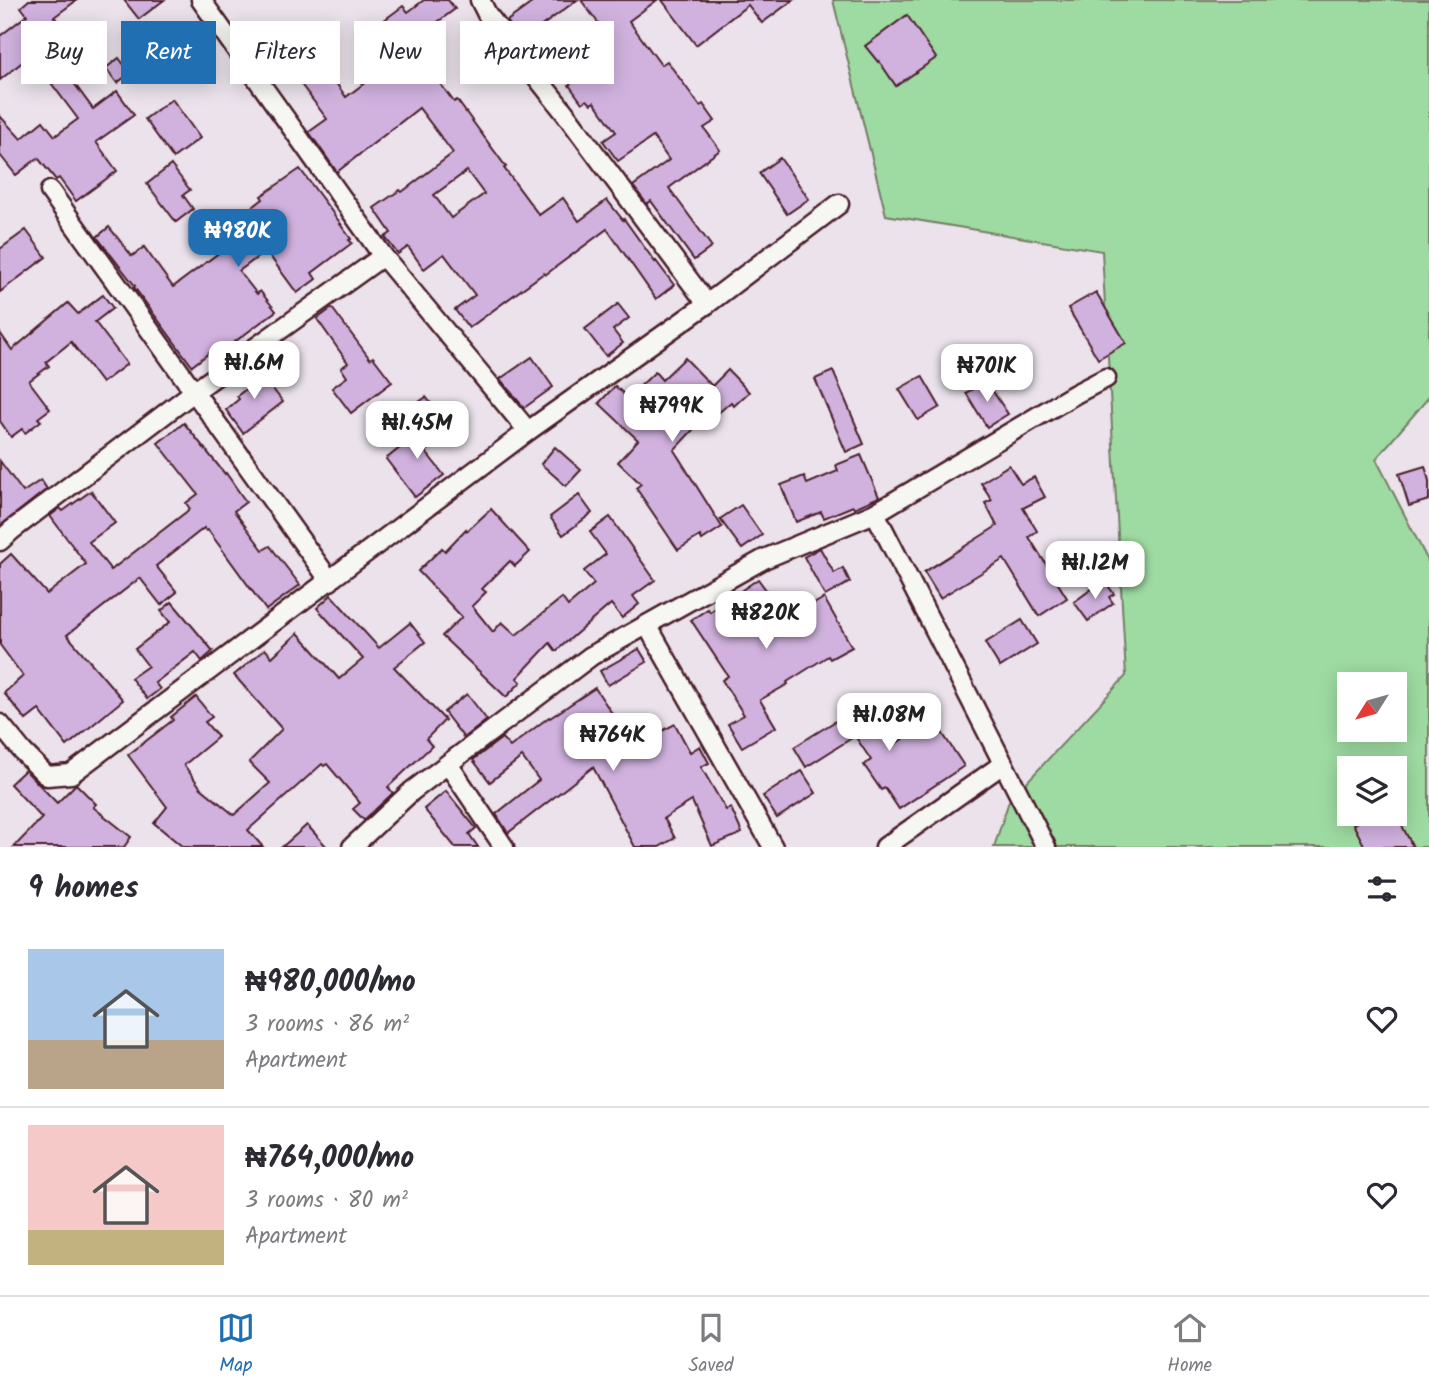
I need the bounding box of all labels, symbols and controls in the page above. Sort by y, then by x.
chip: Buy [21,21,107,84]
chip: Rent [121,21,216,84]
chip: Filters [230,21,340,84]
chip: New [354,21,446,84]
chip: Apartment [460,21,614,84]
pin: ₦980K [189,210,287,269]
text: ₦980K [204,214,272,250]
pin: ₦1.6M [205,342,303,401]
pin: ₦701K [938,344,1036,404]
text: ₦1.6M [225,346,283,382]
text: ₦701K [957,349,1017,385]
pin: ₦799K [623,384,721,444]
text: ₦799K [640,389,704,425]
pin: ₦1.45M [360,402,474,461]
text: ₦1.45M [382,406,452,442]
pin: ₦1.12M [1038,542,1152,601]
text: ₦1.12M [1062,546,1128,582]
pin: ₦820K [717,592,815,651]
text: ₦820K [731,596,801,632]
north arrow [1337,672,1407,742]
map controls [1337,672,1407,826]
pin: ₦1.08M [832,694,946,753]
text: ₦1.08M [853,698,925,734]
pin: ₦764K [564,714,662,773]
text: ₦764K [580,718,646,754]
button: layers [1337,756,1407,826]
text: 9 homes [28,865,139,913]
icon: filters [1363,870,1401,908]
text: ₦980,000/mo [245,959,416,1007]
icon: home [84,977,168,1061]
icon: heart [1363,1000,1401,1038]
text: 3 rooms · 86 m² [245,1007,409,1043]
text: Apartment [245,1043,347,1079]
text: ₦764,000/mo [245,1135,414,1183]
icon: home [84,1153,168,1237]
icon: heart [1363,1176,1401,1214]
text: 3 rooms · 80 m² [245,1183,408,1219]
text: Apartment [245,1219,347,1255]
tab: Map [217,1309,255,1381]
tab: Saved [688,1309,734,1381]
tab: Home [1167,1309,1212,1381]

